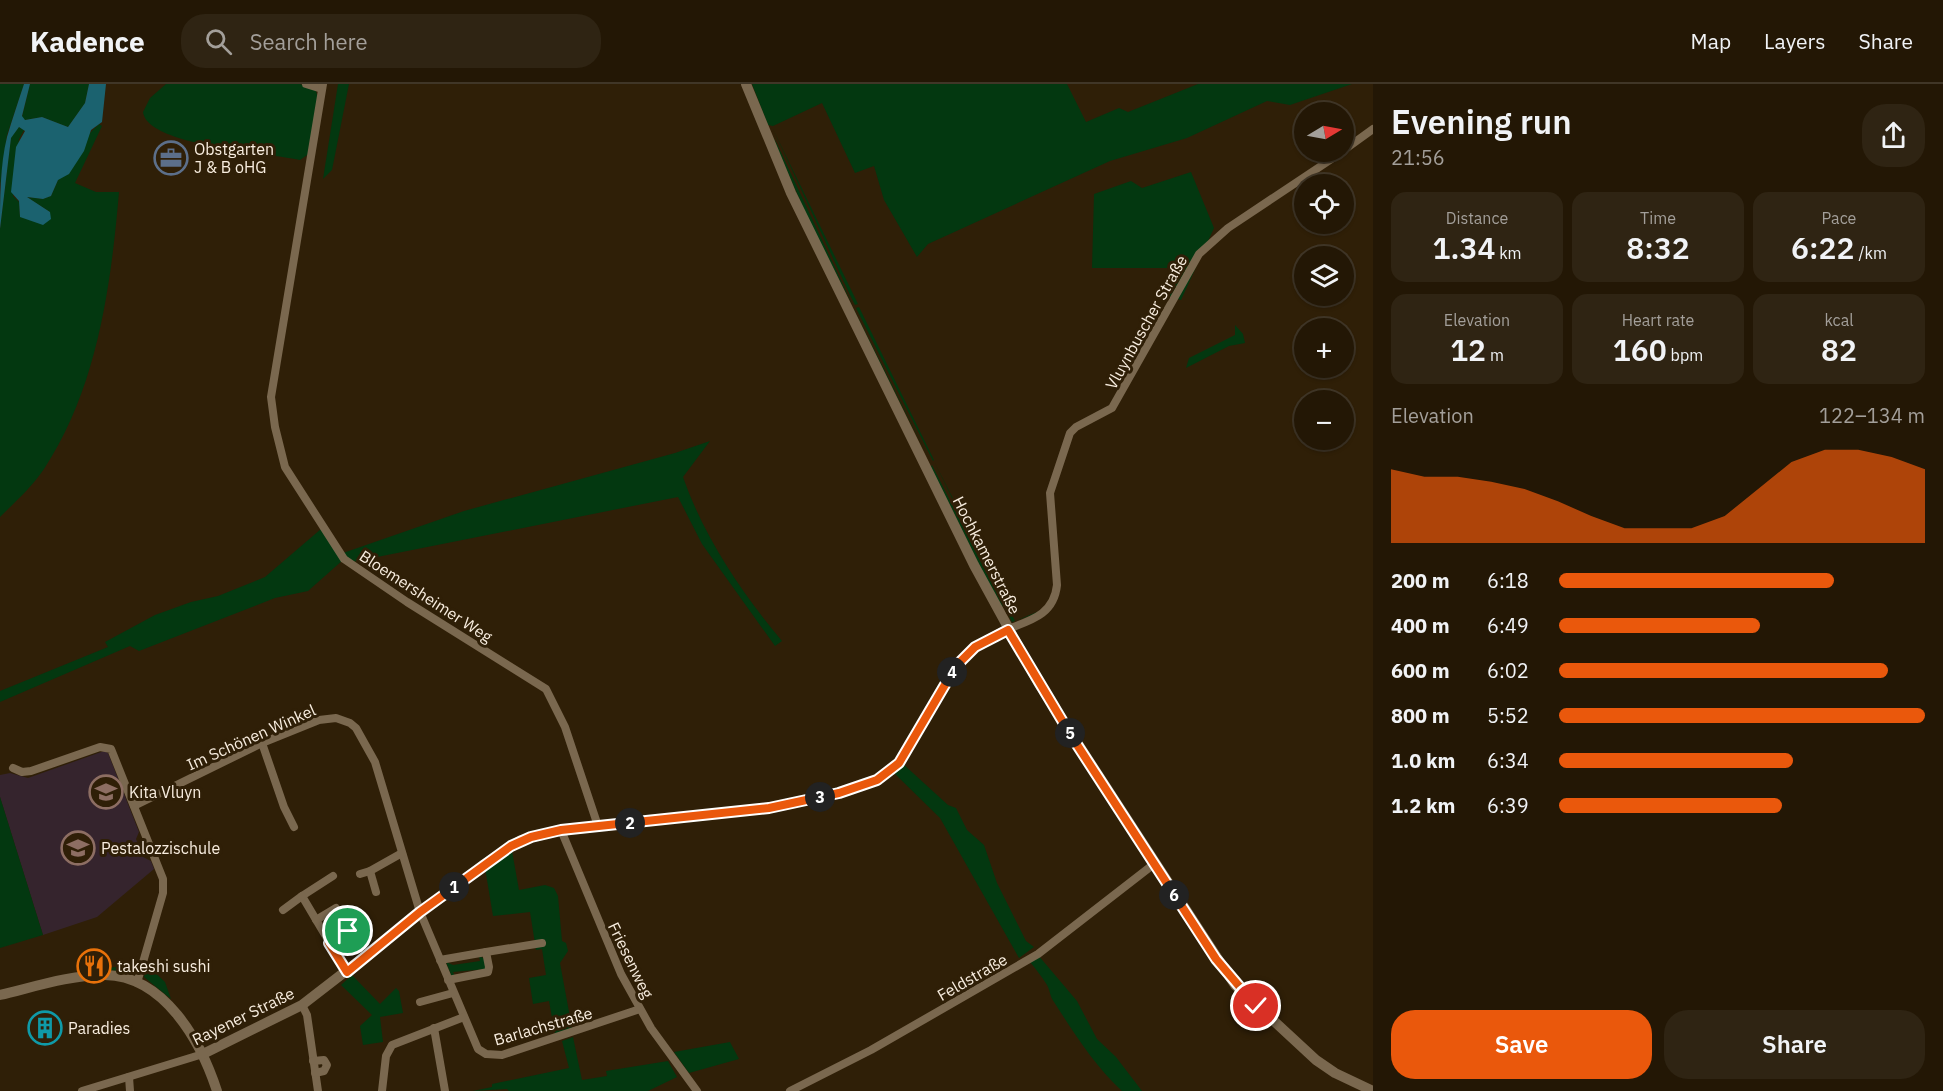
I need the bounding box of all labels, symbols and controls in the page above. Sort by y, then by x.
search box [181,14,601,68]
text: Kadence [30,23,145,60]
icon: search [202,25,235,58]
text: Search here [250,27,368,56]
text: Map [1691,27,1731,55]
text: Layers [1764,27,1826,55]
text: Share [1859,27,1913,55]
text: Evening run [1391,100,1572,143]
north arrow [1294,102,1354,162]
map controls [1294,102,1354,450]
button: share [1862,104,1925,167]
place label: Obstgarten J & B oHG [194,139,274,177]
office icon: Obstgarten J & B oHG [153,140,189,176]
text: 21:56 [1391,144,1445,171]
button: locate [1294,174,1354,234]
text: Distance [1446,208,1508,228]
text: Time [1640,208,1676,228]
text: Pace [1822,208,1856,228]
text: 1.34 [1432,228,1495,267]
text: 8:32 [1626,228,1690,267]
text: 6:22 [1791,228,1855,267]
text: km [1495,243,1522,263]
text: /km [1855,243,1887,263]
button: layers [1294,246,1354,306]
street label: Vluynbuscher Straße [1101,251,1191,393]
text: Elevation [1444,310,1510,330]
text: Heart rate [1622,310,1694,330]
text: kcal [1824,310,1854,330]
button: + [1294,318,1354,378]
text: 12 [1450,330,1486,369]
text: 160 [1613,330,1667,369]
text: 82 [1821,330,1857,369]
text: m [1486,345,1504,365]
text: bpm [1667,345,1703,365]
button: − [1294,390,1354,450]
text: Elevation [1391,402,1474,429]
text: 122–134 m [1819,402,1925,429]
street label: Hochkamerstraße [949,493,1025,617]
street label: Bloemersheimer Weg [356,546,497,647]
text: 200 m [1391,567,1450,594]
text: 6:18 [1487,567,1529,594]
text: 400 m [1391,612,1450,639]
text: 6:49 [1487,612,1529,639]
pin: 4 [937,657,967,687]
text: 600 m [1391,657,1450,684]
text: 6:02 [1487,657,1529,684]
text: 4 [947,662,957,682]
street label: Im Schönen Winkel [183,700,319,774]
text: 800 m [1391,702,1450,729]
text: 5:52 [1487,702,1529,729]
pin: 5 [1055,718,1085,748]
text: 5 [1065,723,1075,743]
text: 1.0 km [1391,747,1455,774]
text: 6:34 [1487,747,1529,774]
school or university icon: Kita Vluyn [88,774,124,810]
place label: Kita Vluyn [129,782,201,802]
pin: 3 [805,782,835,812]
text: 3 [815,787,825,807]
text: 1.2 km [1391,792,1455,819]
text: 6:39 [1487,792,1529,819]
pin: 2 [615,808,645,838]
text: 2 [625,813,635,833]
school or university icon: Pestalozzischule [60,830,96,866]
place label: Pestalozzischule [101,838,220,858]
pin: 1 [439,872,469,902]
text: 1 [449,877,459,897]
pin: 6 [1159,880,1189,910]
text: 6 [1169,885,1179,905]
pin [322,905,373,956]
icon: arrive [331,914,364,947]
street label: Friesenweg [604,919,658,1002]
restaurant icon: takeshi sushi [76,948,112,984]
street label: Feldstraße [933,949,1011,1005]
place label: takeshi sushi [117,956,211,976]
pin [1230,980,1281,1031]
street label: Rayener Straße [189,983,297,1049]
icon: check [1239,989,1272,1022]
street label: Barlachstraße [491,1002,595,1050]
building icon: Paradies [27,1010,63,1046]
button: Save [1391,1010,1652,1079]
button: Share [1664,1010,1925,1079]
place label: Paradies [68,1018,130,1038]

